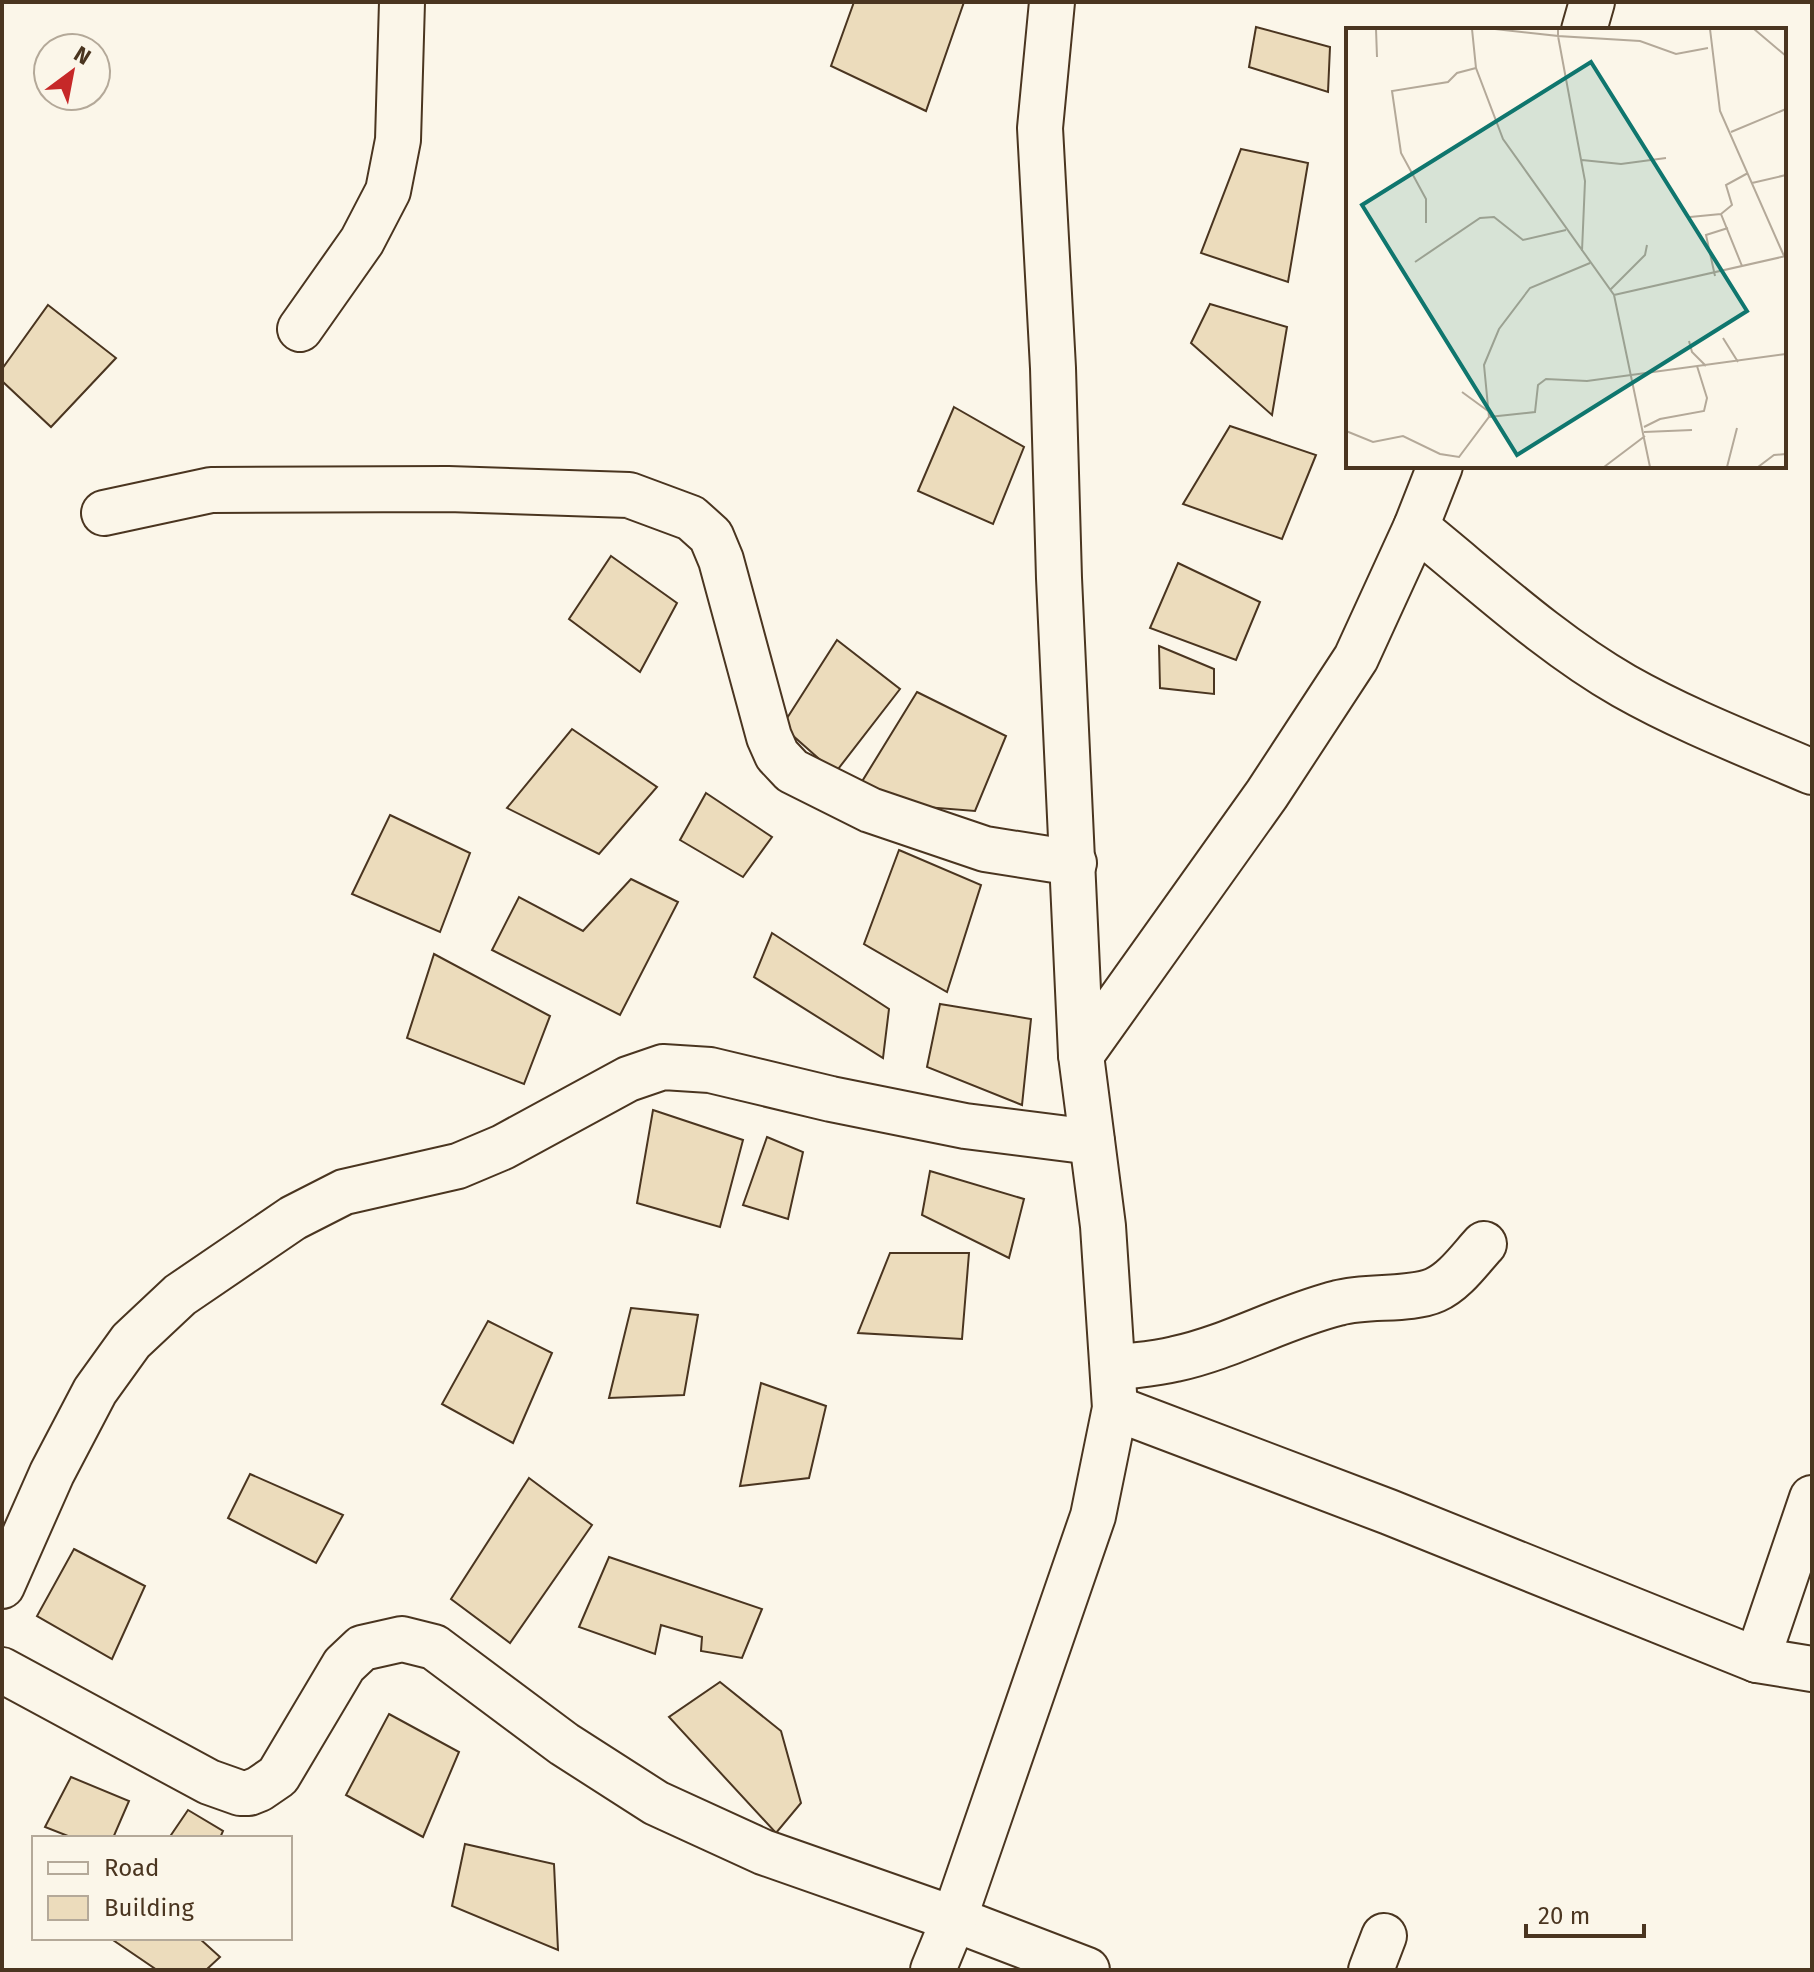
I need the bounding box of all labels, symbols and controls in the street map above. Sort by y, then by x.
inset map [1346,28,1786,468]
north arrow [32,32,112,112]
text: N [69,40,96,71]
legend [32,1836,292,1940]
text: Road [104,1854,159,1882]
scale bar [1526,1888,1644,1938]
text: Building [104,1894,194,1922]
text: 20 m [1538,1902,1590,1930]

